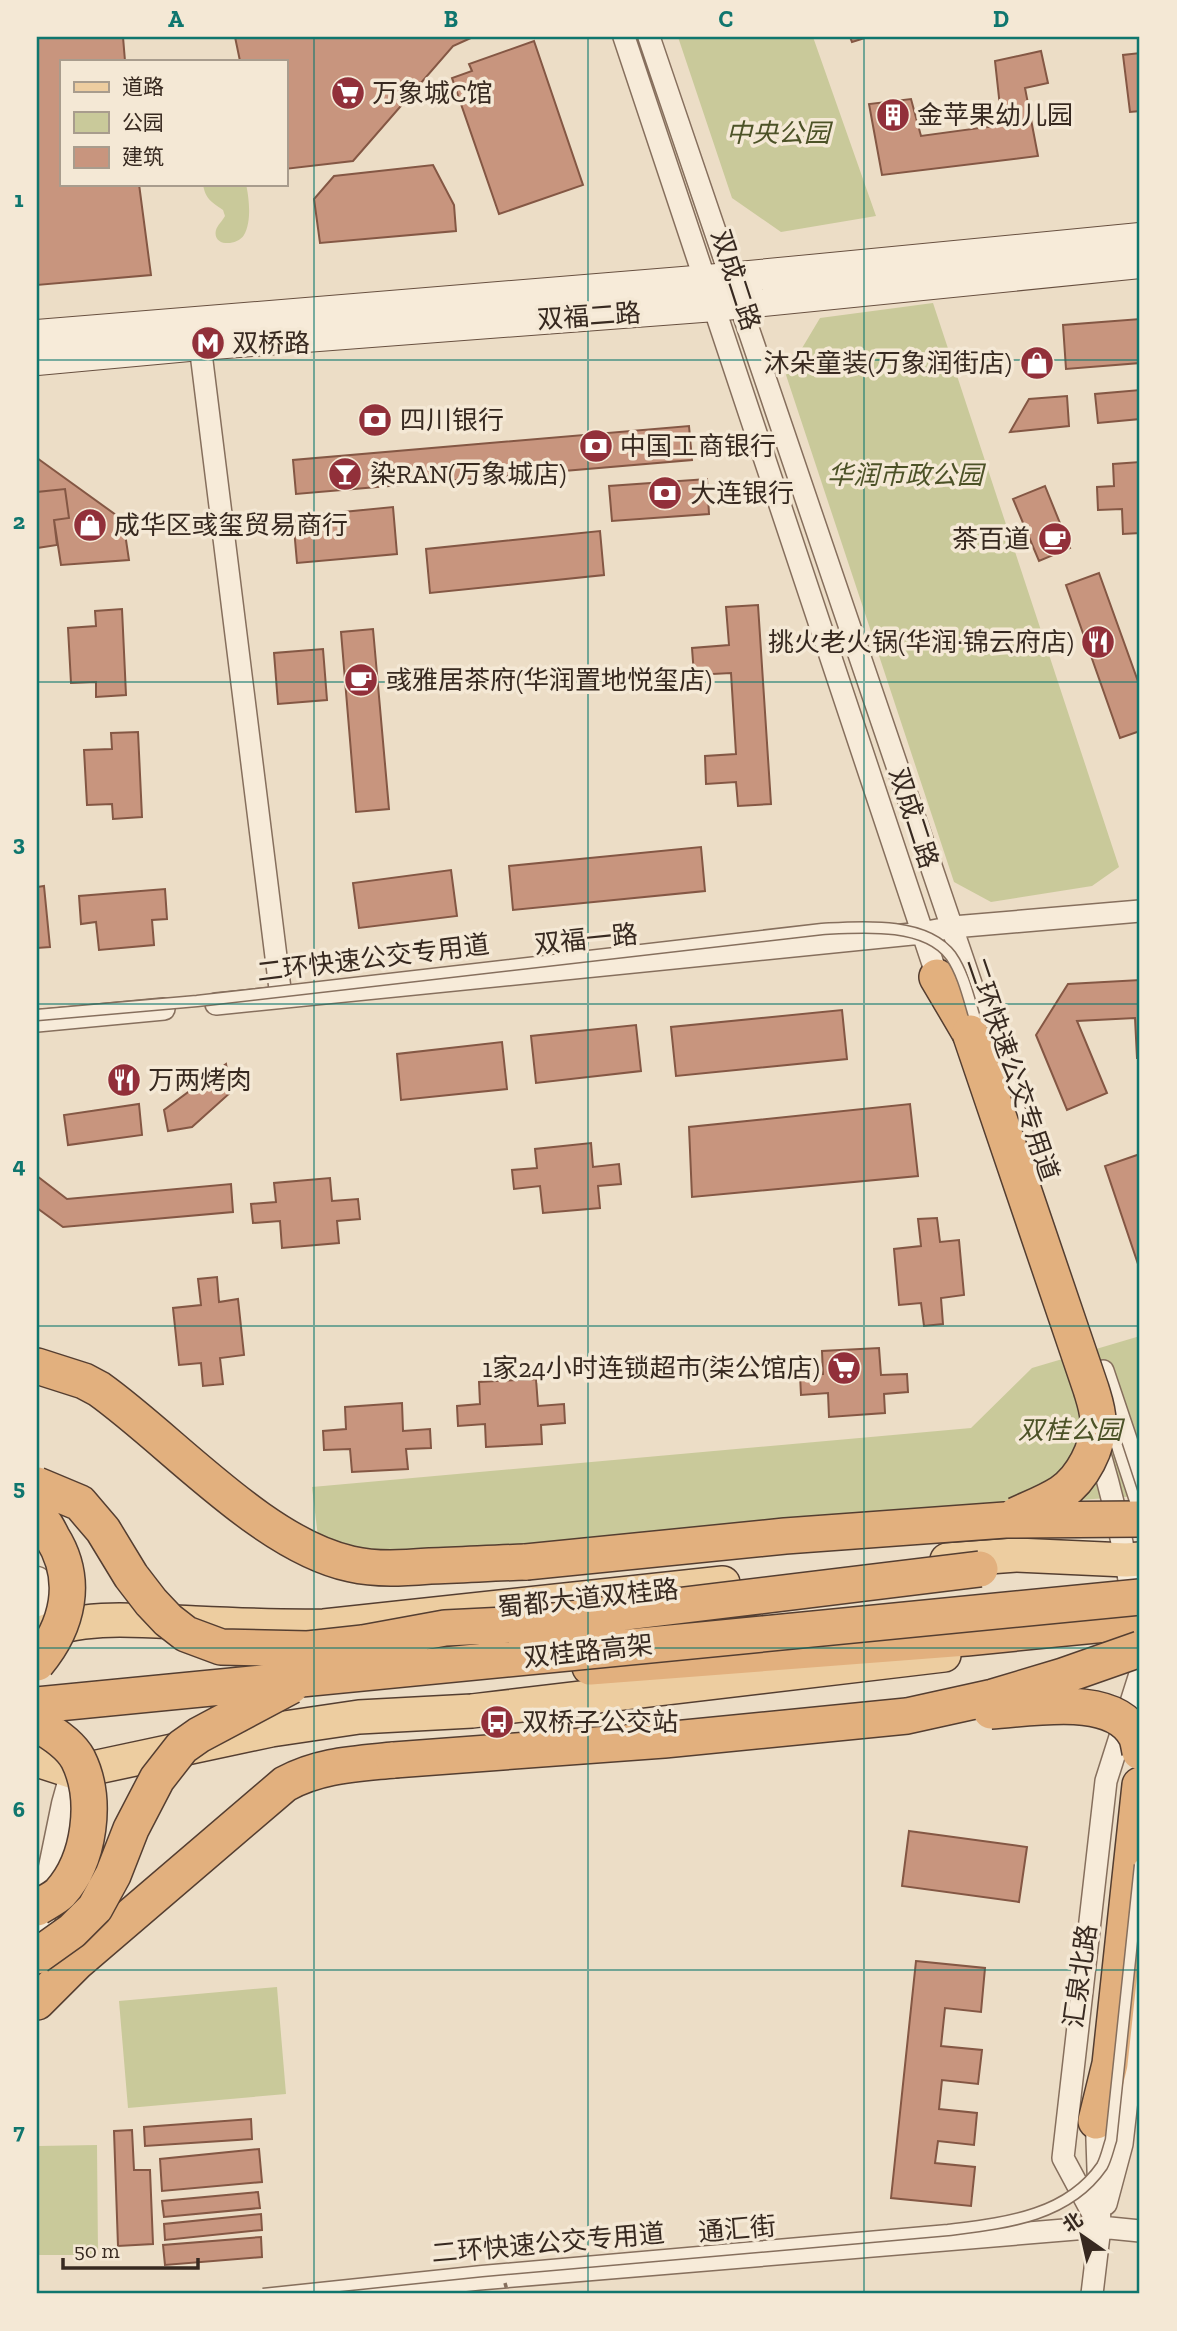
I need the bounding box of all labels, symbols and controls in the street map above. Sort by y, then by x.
text: A [168,5,184,33]
text: B [444,5,458,33]
text: C [719,5,733,33]
text: D [993,5,1009,33]
legend [60,60,287,186]
text: 道路 [122,74,164,99]
supermarket icon: 万象城C馆 [329,74,367,112]
place label: 万象城C馆 [372,77,493,109]
building icon: 金苹果幼儿园 [874,96,912,134]
place label: 金苹果幼儿园 [917,99,1073,131]
text: 公园 [122,110,164,135]
park label: 中央公园 [726,117,834,149]
text: 建筑 [122,144,164,169]
text: 1 [14,185,24,213]
street label: 双成二路 [705,226,767,334]
street label: 双福二路 [536,296,642,336]
metro station icon: 双桥路 [189,324,227,362]
place label: 双桥路 [232,327,310,359]
shop icon: 沐朵童装(万象润街店) [1018,344,1056,382]
place label: 沐朵童装(万象润街店) [764,347,1012,379]
bank icon: 四川银行 [356,401,394,439]
place label: 四川银行 [400,404,504,436]
bank icon: 中国工商银行 [577,427,615,465]
place label: 中国工商银行 [620,430,776,462]
bar icon: 染RAN(万象城店) [326,455,364,493]
place label: 染RAN(万象城店) [370,458,566,490]
park label: 华润市政公园 [827,459,987,491]
bank icon: 大连银行 [646,474,684,512]
place label: 大连银行 [690,477,794,509]
shop icon: 成华区彧玺贸易商行 [71,506,109,544]
text: 2 [13,507,25,535]
place label: 成华区彧玺贸易商行 [114,509,348,541]
cafe icon: 茶百道 [1036,520,1074,558]
place label: 茶百道 [952,523,1030,555]
restaurant icon: 挑火老火锅(华润·锦云府店) [1079,623,1117,661]
place label: 挑火老火锅(华润·锦云府店) [768,626,1074,658]
cafe icon: 彧雅居茶府(华润置地悦玺店) [342,661,380,699]
place label: 彧雅居茶府(华润置地悦玺店) [386,664,712,696]
street label: 双成二路 [883,764,945,872]
text: 3 [13,829,25,857]
street label: 双福一路 [533,918,639,960]
street label: 二环快速公交专用道 [255,928,491,988]
street label: 二环快速公交专用道 [960,953,1066,1185]
restaurant icon: 万两烤肉 [105,1061,143,1099]
place label: 万两烤肉 [148,1064,252,1096]
text: 4 [12,1151,26,1179]
supermarket icon: 1家24小时连锁超市(柒公馆店) [825,1349,863,1387]
place label: 1家24小时连锁超市(柒公馆店) [482,1352,820,1384]
park label: 双桂公园 [1018,1414,1126,1446]
text: 5 [13,1473,25,1501]
street label: 蜀都大道双桂路 [496,1573,680,1623]
street label: 双桂路高架 [522,1628,654,1674]
bus stop icon: 双桥子公交站 [478,1703,516,1741]
place label: 双桥子公交站 [522,1706,678,1738]
text: 6 [13,1795,25,1823]
street label: 汇泉北路 [1057,1922,1103,2030]
text: 7 [13,2117,25,2145]
north arrow [1048,2202,1118,2272]
text: 北 [1058,2207,1087,2237]
street label: 通汇街 [697,2210,777,2248]
street label: 二环快速公交专用道 [430,2217,666,2269]
scale bar [63,2226,198,2270]
text: 50 m [74,2238,120,2263]

